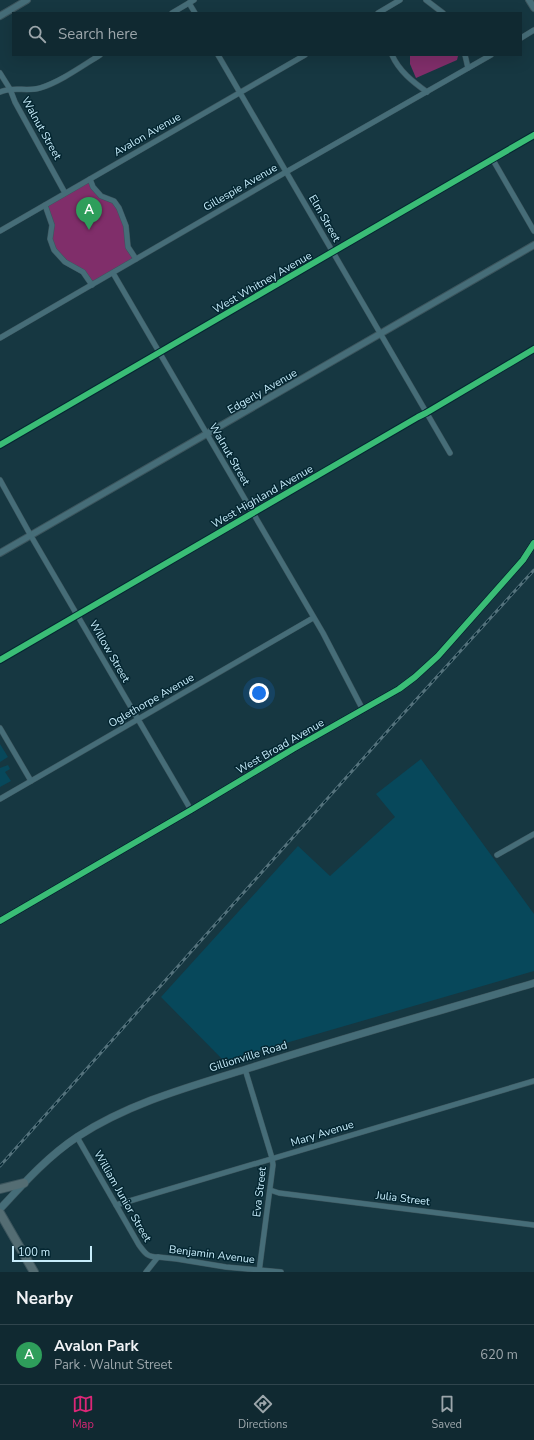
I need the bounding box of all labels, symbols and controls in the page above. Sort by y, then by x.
search box [12,12,522,56]
icon: search [26,23,48,45]
text: Search here [58,24,138,44]
street label: Walnut Street [18,94,65,162]
street label: Avalon Avenue [111,109,184,160]
street label: Gillespie Avenue [200,160,280,215]
street label: Elm Street [305,192,344,245]
pin: A [76,197,102,230]
street label: West Whitney Avenue [210,248,315,317]
street label: Edgerly Avenue [225,365,300,417]
street label: Walnut Street [206,420,254,488]
street label: West Highland Avenue [209,461,316,532]
street label: Willow Street [86,618,133,685]
street label: Oglethorpe Avenue [106,670,197,731]
your location [249,683,269,703]
street label: West Broad Avenue [234,715,327,778]
street label: Gillionville Road [207,1037,289,1075]
street label: Mary Avenue [289,1117,356,1150]
street label: William Junior Street [90,1148,155,1245]
street label: Eva Street [249,1166,270,1218]
street label: Julia Street [374,1188,431,1209]
street label: Benjamin Avenue [168,1242,256,1267]
scale bar [12,1244,92,1263]
text: 100 m [18,1245,50,1260]
text: Nearby [16,1287,73,1310]
text: Avalon Park [54,1336,138,1356]
text: A [24,1346,34,1364]
text: 620 m [480,1346,518,1364]
text: Park · Walnut Street [54,1356,172,1374]
tab: Map [72,1393,94,1432]
tab: Directions [238,1393,288,1432]
tab: Saved [432,1393,462,1432]

